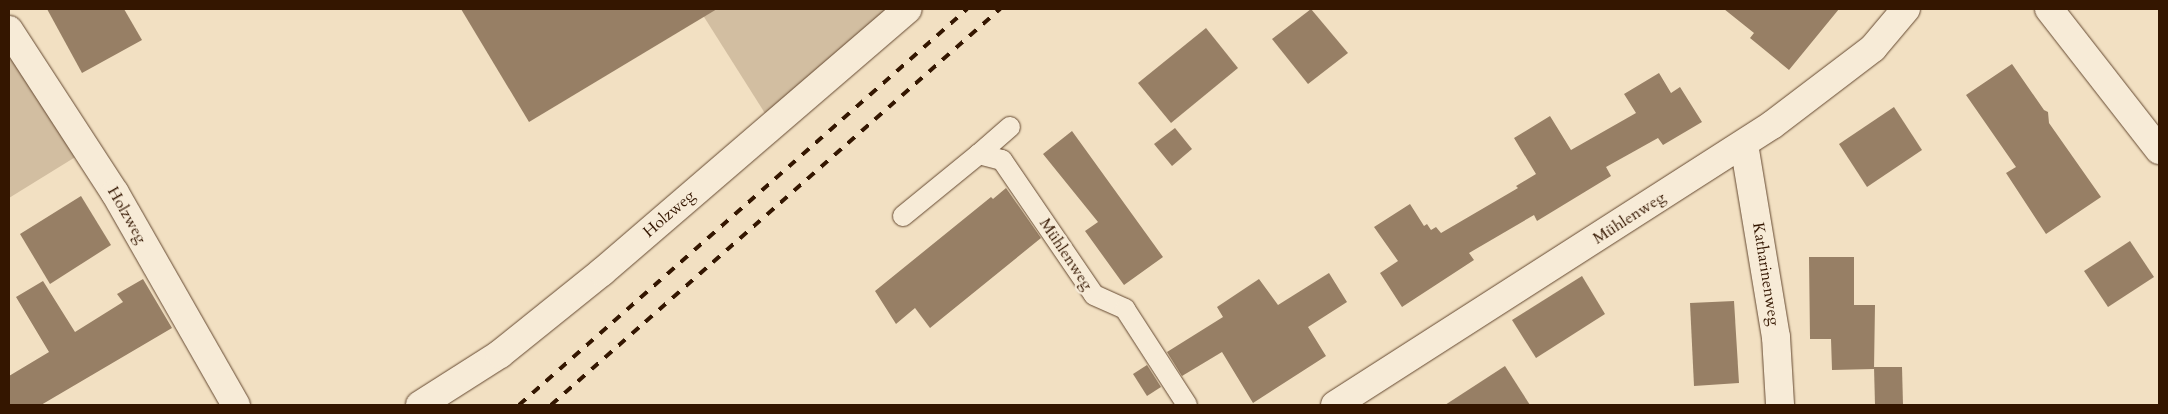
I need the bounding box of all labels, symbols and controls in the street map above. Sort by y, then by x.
street label: Holzweg [103,183,151,247]
street label: Holzweg [639,186,699,242]
street label: Mühlenweg [1589,188,1669,248]
street label: Mühlenweg [1035,215,1097,293]
street label: Katharinenweg [1748,221,1784,327]

